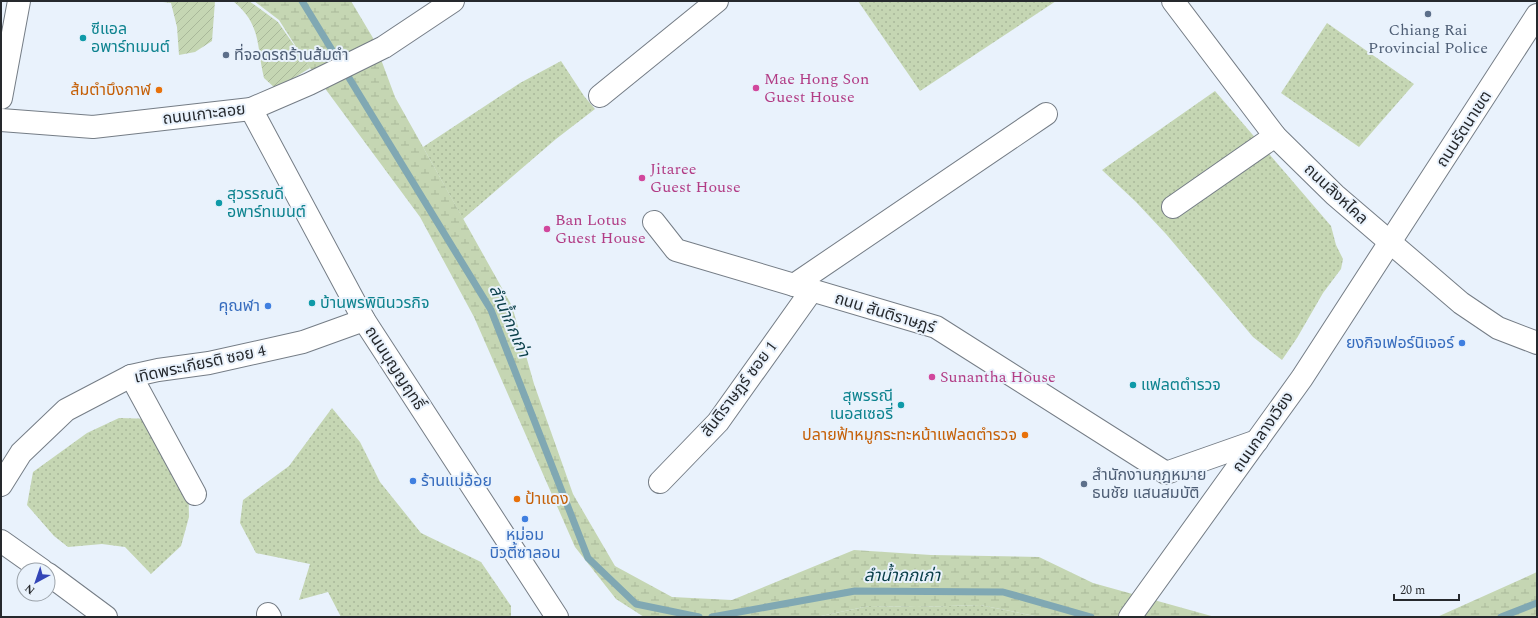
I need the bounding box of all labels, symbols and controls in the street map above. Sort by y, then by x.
marker: Chiang Rai Provincial Police [1423,9,1433,19]
place label: ซีแอล อพาร์ทเมนต์ [91,17,170,59]
place label: Chiang Rai Provincial Police [1368,18,1488,60]
marker: ซีแอล อพาร์ทเมนต์ [78,33,88,43]
place label: ที่จอดรถร้านส้มตำ [234,43,349,67]
marker: ที่จอดรถร้านส้มตำ [221,50,231,60]
place label: Mae Hong Son Guest House [764,67,869,109]
place label: ส้มตำบึงกาฬ [70,78,151,102]
marker: Mae Hong Son Guest House [751,83,761,93]
marker: ส้มตำบึงกาฬ [154,85,164,95]
street label: ถนนรัตนาเขต [1430,86,1498,172]
street label: ถนนเกาะลอย [161,97,247,131]
place label: Jitaree Guest House [650,157,741,199]
street label: ถนนสิงหไคล [1299,158,1373,230]
marker: Jitaree Guest House [637,173,647,183]
place label: สุวรรณดี อพาร์ทเมนต์ [227,182,306,224]
marker: สุวรรณดี อพาร์ทเมนต์ [214,198,224,208]
place label: Ban Lotus Guest House [555,208,646,250]
marker: Ban Lotus Guest House [542,224,552,234]
water label: ลำน้ำกกเก่า [482,281,537,362]
street label: ถนน สันติราษฎร์ [832,286,939,340]
place label: บ้านพรพินินวรกิจ [320,291,429,315]
place label: คุณฬา [218,294,260,318]
marker: บ้านพรพินินวรกิจ [307,298,317,308]
marker: คุณฬา [263,301,273,311]
street label: ถนนบุญญฤทธิ์ [359,321,431,415]
place label: ยงกิจเฟอร์นิเจอร์ [1346,331,1455,355]
street label: สันติราษฎร์ ซอย 1 [695,336,783,442]
street label: เทิดพระเกียรติ ซอย 4 [132,338,268,390]
marker: ยงกิจเฟอร์นิเจอร์ [1457,338,1467,348]
place label: Sunantha House [940,365,1056,389]
marker: Sunantha House [927,372,937,382]
place label: แฟลตตำรวจ [1141,373,1221,397]
marker: แฟลตตำรวจ [1128,380,1138,390]
place label: สุพรรณี เนอสเซอรี่ [830,384,893,426]
street label: ถนนกลางเวียง [1226,387,1300,477]
marker: สุพรรณี เนอสเซอรี่ [896,400,906,410]
place label: ปลายฟ้าหมูกระทะหน้าแฟลตตำรวจ [802,423,1017,447]
marker: ปลายฟ้าหมูกระทะหน้าแฟลตตำรวจ [1020,430,1030,440]
place label: สำนักงานกฎหมาย ธนชัย แสนสมบัติ [1092,463,1206,505]
place label: ร้านแม่อ้อย [421,469,492,493]
marker: ร้านแม่อ้อย [408,476,418,486]
marker: สำนักงานกฎหมาย ธนชัย แสนสมบัติ [1079,479,1089,489]
place label: ป้าแดง [525,487,569,511]
marker: ป้าแดง [512,494,522,504]
marker: หม่อม บิวตี้ซาลอน [520,514,530,524]
place label: หม่อม บิวตี้ซาลอน [489,523,561,565]
north arrow [16,562,56,602]
water label: ลำน้ำกกเก่า [864,563,941,589]
scale bar [1394,576,1459,602]
text: N [21,580,39,599]
text: 20 m [1400,581,1425,600]

